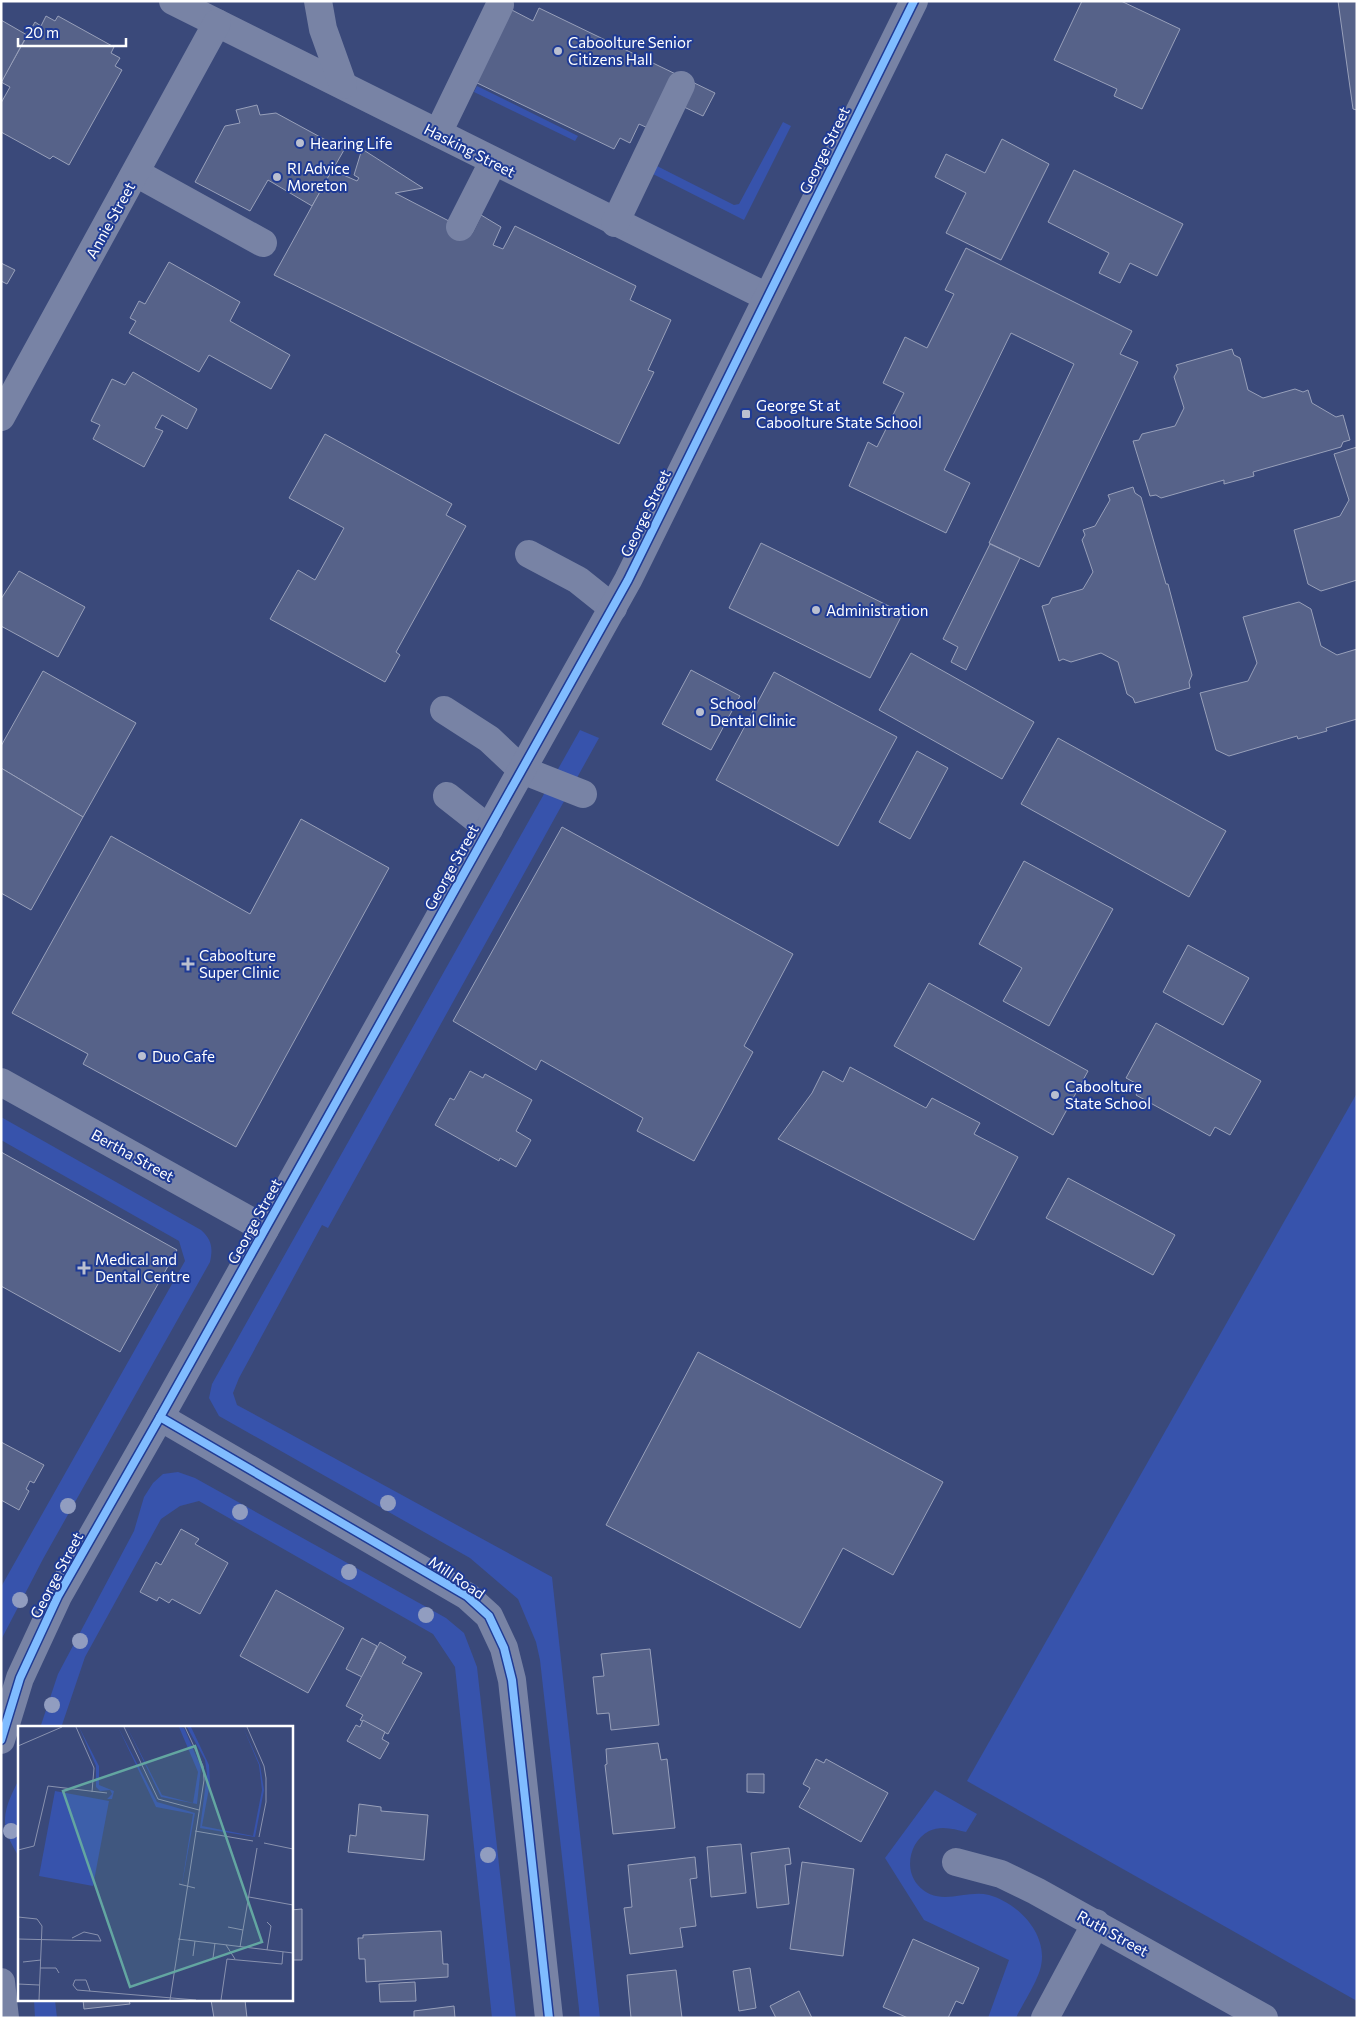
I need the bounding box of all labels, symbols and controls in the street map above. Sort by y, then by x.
scale bar [18,15,125,47]
text: 20 m [25,23,59,41]
place label: Caboolture Senior Citizens Hall [568,33,692,68]
marker: Caboolture Senior Citizens Hall [552,45,564,57]
street label: George Street [795,103,853,197]
street label: Hasking Street [421,119,519,181]
place label: Hearing Life [310,134,392,152]
marker: Hearing Life [294,137,306,149]
place label: RI Advice Moreton [287,159,350,194]
marker: RI Advice Moreton [271,171,283,183]
street label: Annie Street [82,179,138,261]
place label: George St at Caboolture State School [756,396,922,431]
marker: George St at Caboolture State School [740,408,752,420]
street label: George Street [616,466,674,560]
place label: Administration [826,601,928,619]
marker: Administration [810,604,822,616]
place label: School Dental Clinic [710,694,796,729]
marker: School Dental Clinic [694,706,706,718]
street label: George Street [420,821,482,913]
place label: Caboolture Super Clinic [199,946,280,981]
marker: Caboolture Super Clinic [181,957,195,971]
place label: Duo Cafe [152,1047,215,1065]
marker: Duo Cafe [136,1050,148,1062]
place label: Caboolture State School [1065,1077,1151,1112]
marker: Caboolture State School [1049,1089,1061,1101]
street label: Bertha Street [89,1125,177,1185]
street label: George Street [223,1175,285,1267]
place label: Medical and Dental Centre [95,1250,190,1285]
marker: Medical and Dental Centre [77,1261,91,1275]
street label: George Street [26,1529,86,1621]
street label: Mill Road [426,1552,488,1602]
inset map [18,1726,292,2002]
street label: Ruth Street [1074,1906,1152,1960]

